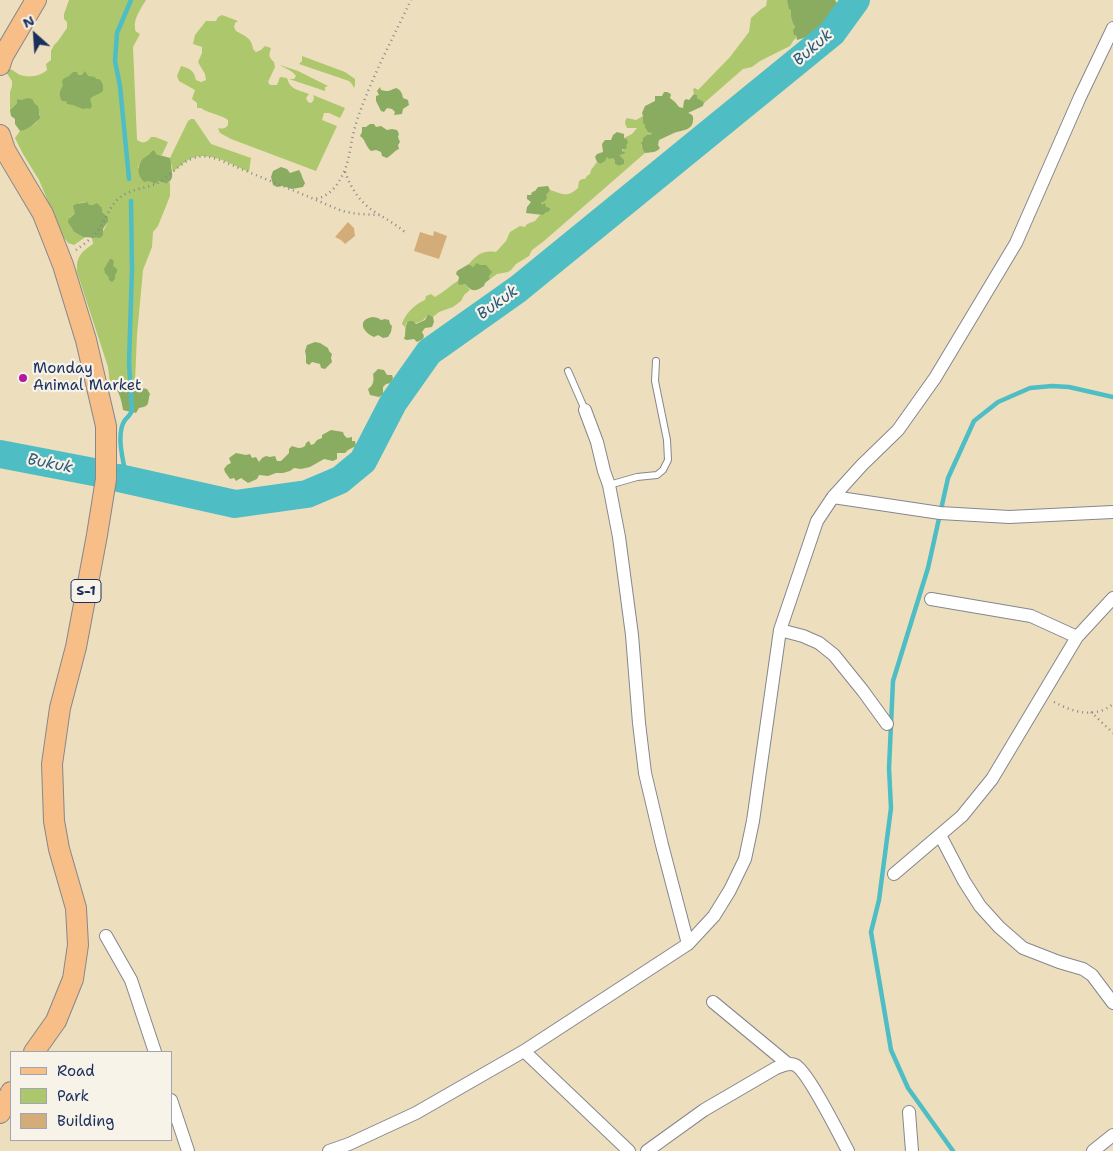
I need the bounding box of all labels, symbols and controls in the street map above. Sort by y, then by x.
north arrow [10,10,60,60]
text: N [19,11,37,32]
water label: Bukuk [789,26,837,70]
water label: Bukuk [474,282,522,324]
place label: Monday Animal Market [33,360,142,395]
marker: Monday Animal Market [17,372,29,384]
water label: Bukuk [26,450,74,478]
road number: S-1 [71,580,101,602]
legend [10,1051,172,1141]
text: Road [57,1061,95,1081]
text: Park [57,1086,89,1106]
text: Building [57,1111,114,1131]

